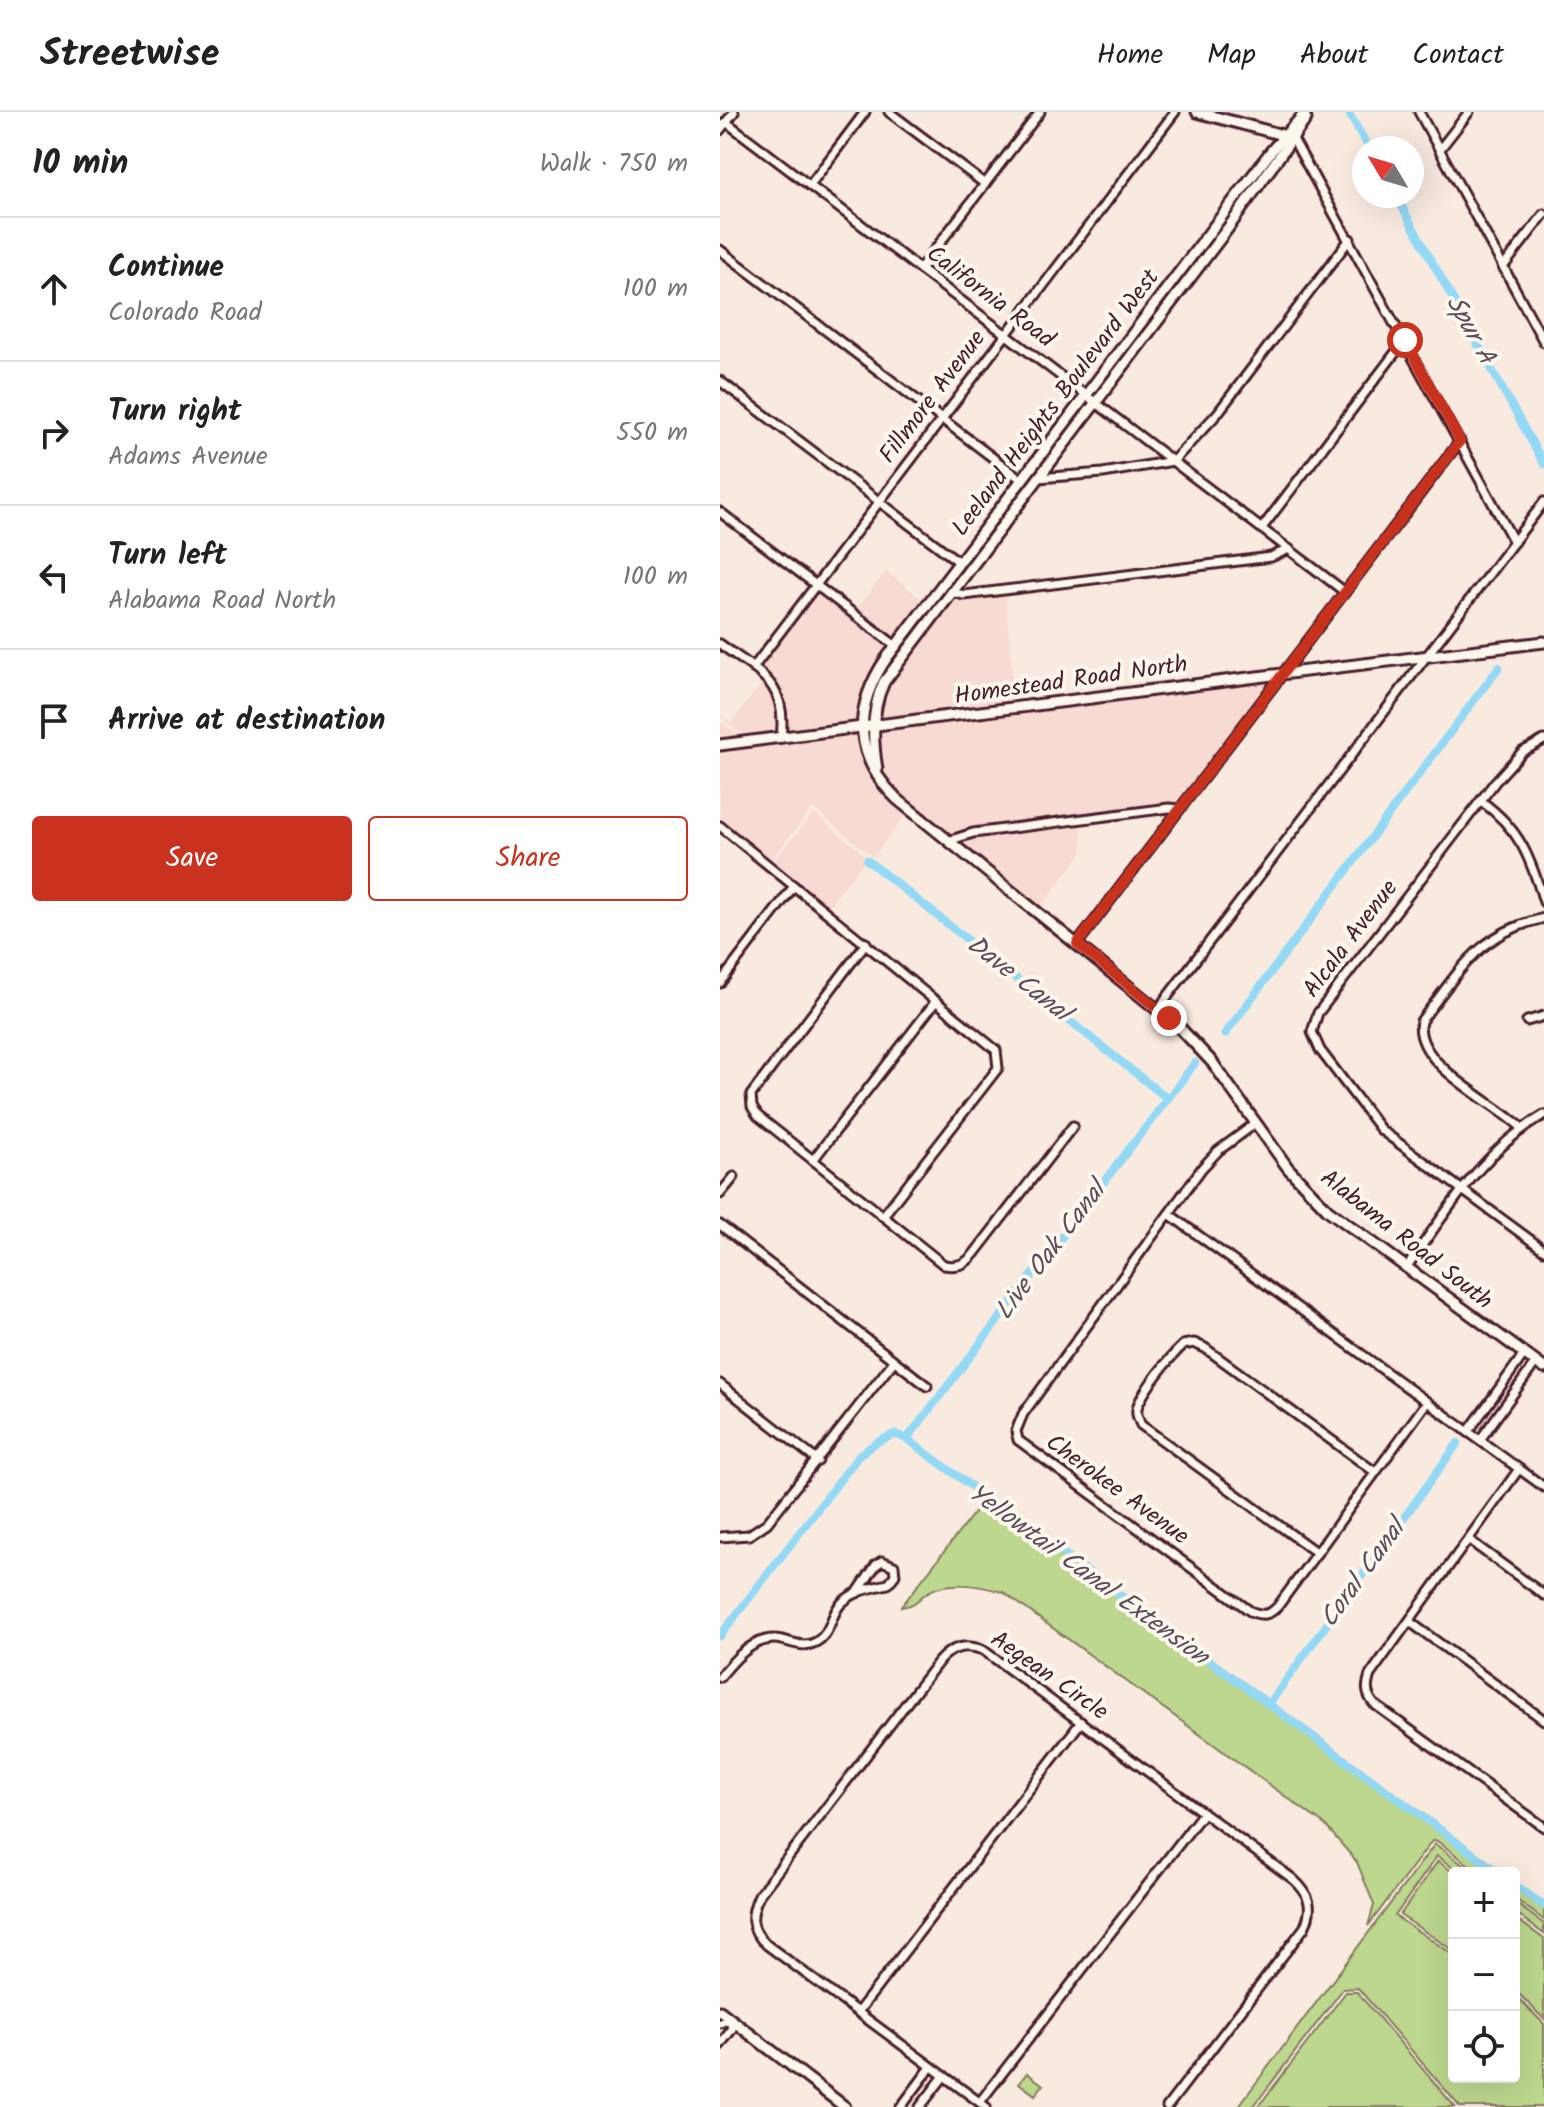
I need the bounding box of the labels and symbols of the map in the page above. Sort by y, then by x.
north arrow [1352,136,1424,208]
street label: California Road [917,236,1063,359]
street label: Leeland Heights Boulevard West [942,260,1170,545]
water label: Spur A [1434,288,1507,374]
street label: Fillmore Avenue [870,322,997,472]
route start [1387,322,1423,358]
street label: Homestead Road North [952,645,1190,717]
street label: Alcala Avenue [1293,871,1409,1007]
water label: Dave Canal [957,925,1083,1036]
route end [1151,1000,1187,1036]
street label: Alabama Road South [1311,1160,1501,1320]
water label: Live Oak Canal [985,1169,1120,1329]
street label: Cherokee Avenue [1037,1424,1197,1556]
water label: Yellowtail Canal Extension [959,1473,1219,1678]
water label: Coral Canal [1309,1507,1419,1637]
street label: Aegean Circle [982,1621,1116,1731]

